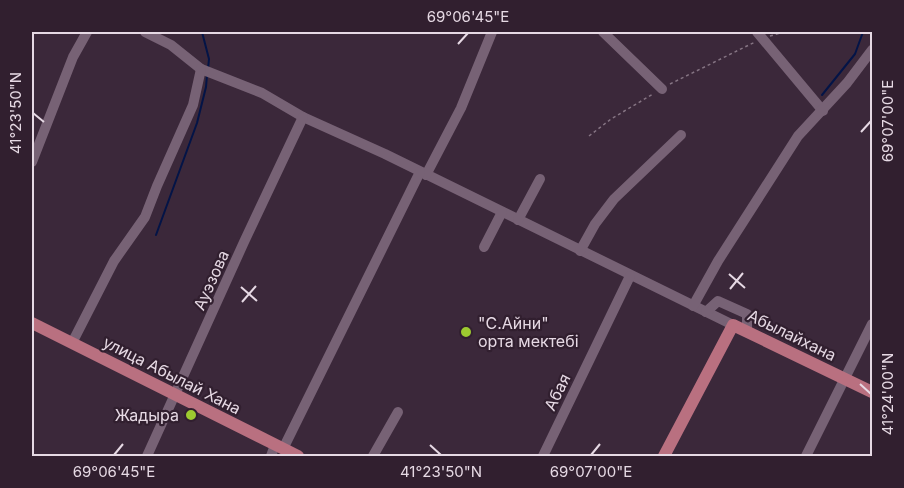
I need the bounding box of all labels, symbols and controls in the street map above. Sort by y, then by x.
text: 69°06'45"E [427,7,509,26]
text: 41°23'50"N [6,72,25,154]
text: 69°07'00"E [878,80,897,162]
street label: Ауэзова [189,247,233,313]
street label: Абылайхана [744,305,840,365]
place label: "С.Айни" орта мектебі [478,313,579,351]
marker: "С.Айни" орта мектебі [459,325,473,339]
street label: улица Абылай Хана [100,332,244,418]
text: 41°24'00"N [878,353,897,435]
street label: Абая [540,370,574,414]
place label: Жадыра [115,405,179,425]
marker: Жадыра [184,408,198,422]
text: 69°06'45"E [73,462,155,481]
text: 41°23'50"N [400,462,482,481]
text: 69°07'00"E [550,462,632,481]

